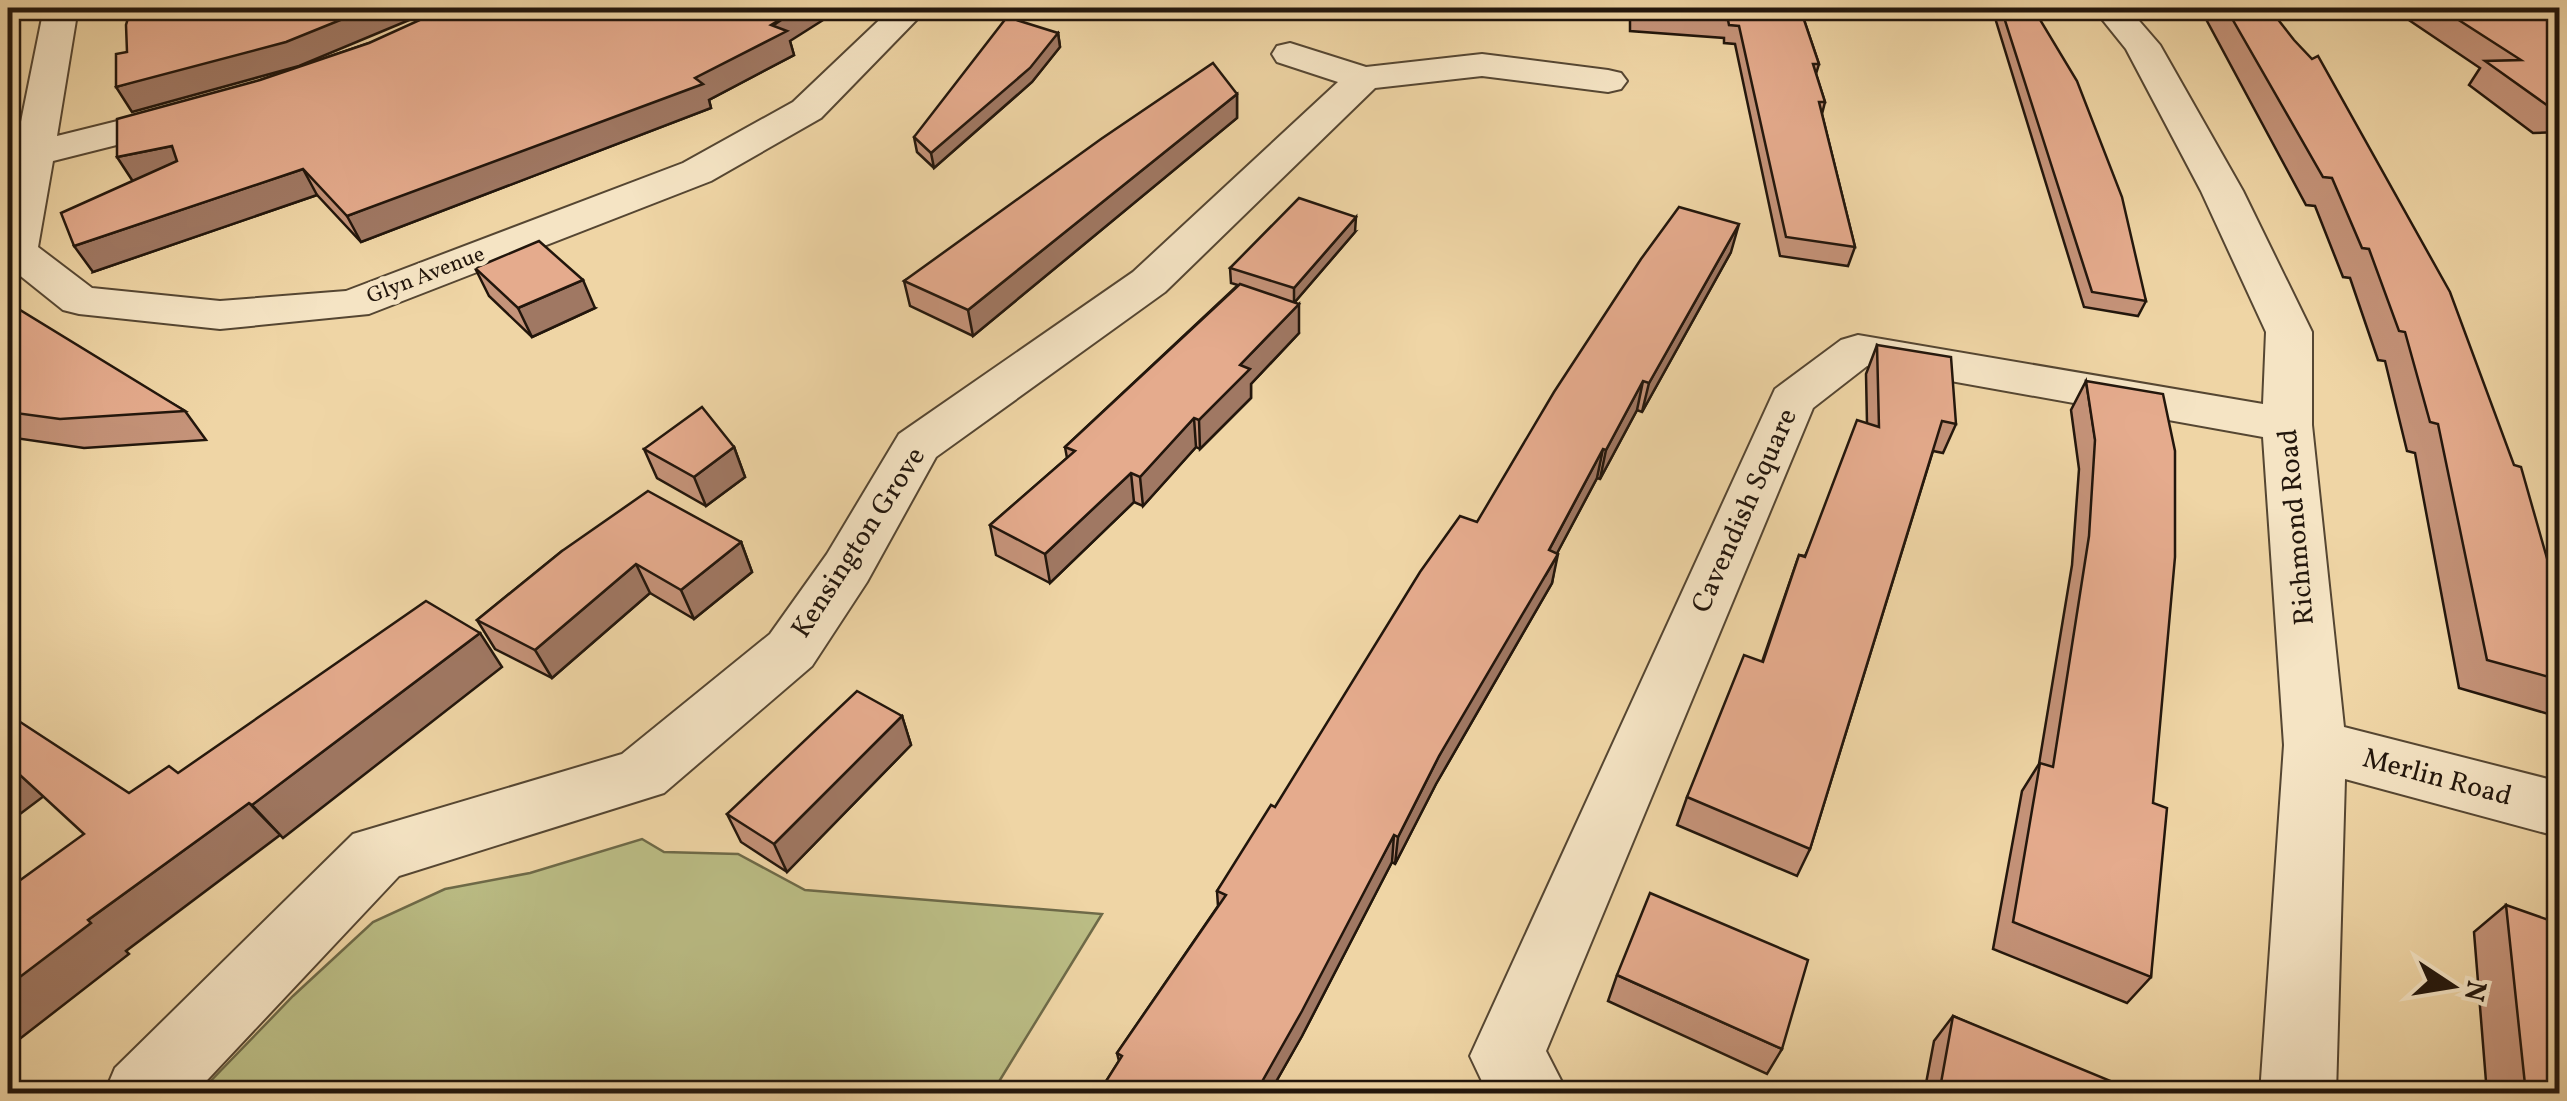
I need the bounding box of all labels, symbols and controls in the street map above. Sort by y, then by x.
street label: Glyn Avenue [363,239,489,313]
street label: Cavendish Square [1682,403,1808,619]
street label: Richmond Road [2269,427,2325,627]
street label: Kensington Grove [783,440,935,646]
street label: Merlin Road [2358,739,2516,817]
north arrow [2402,936,2502,1036]
text: N [2453,977,2495,1005]

